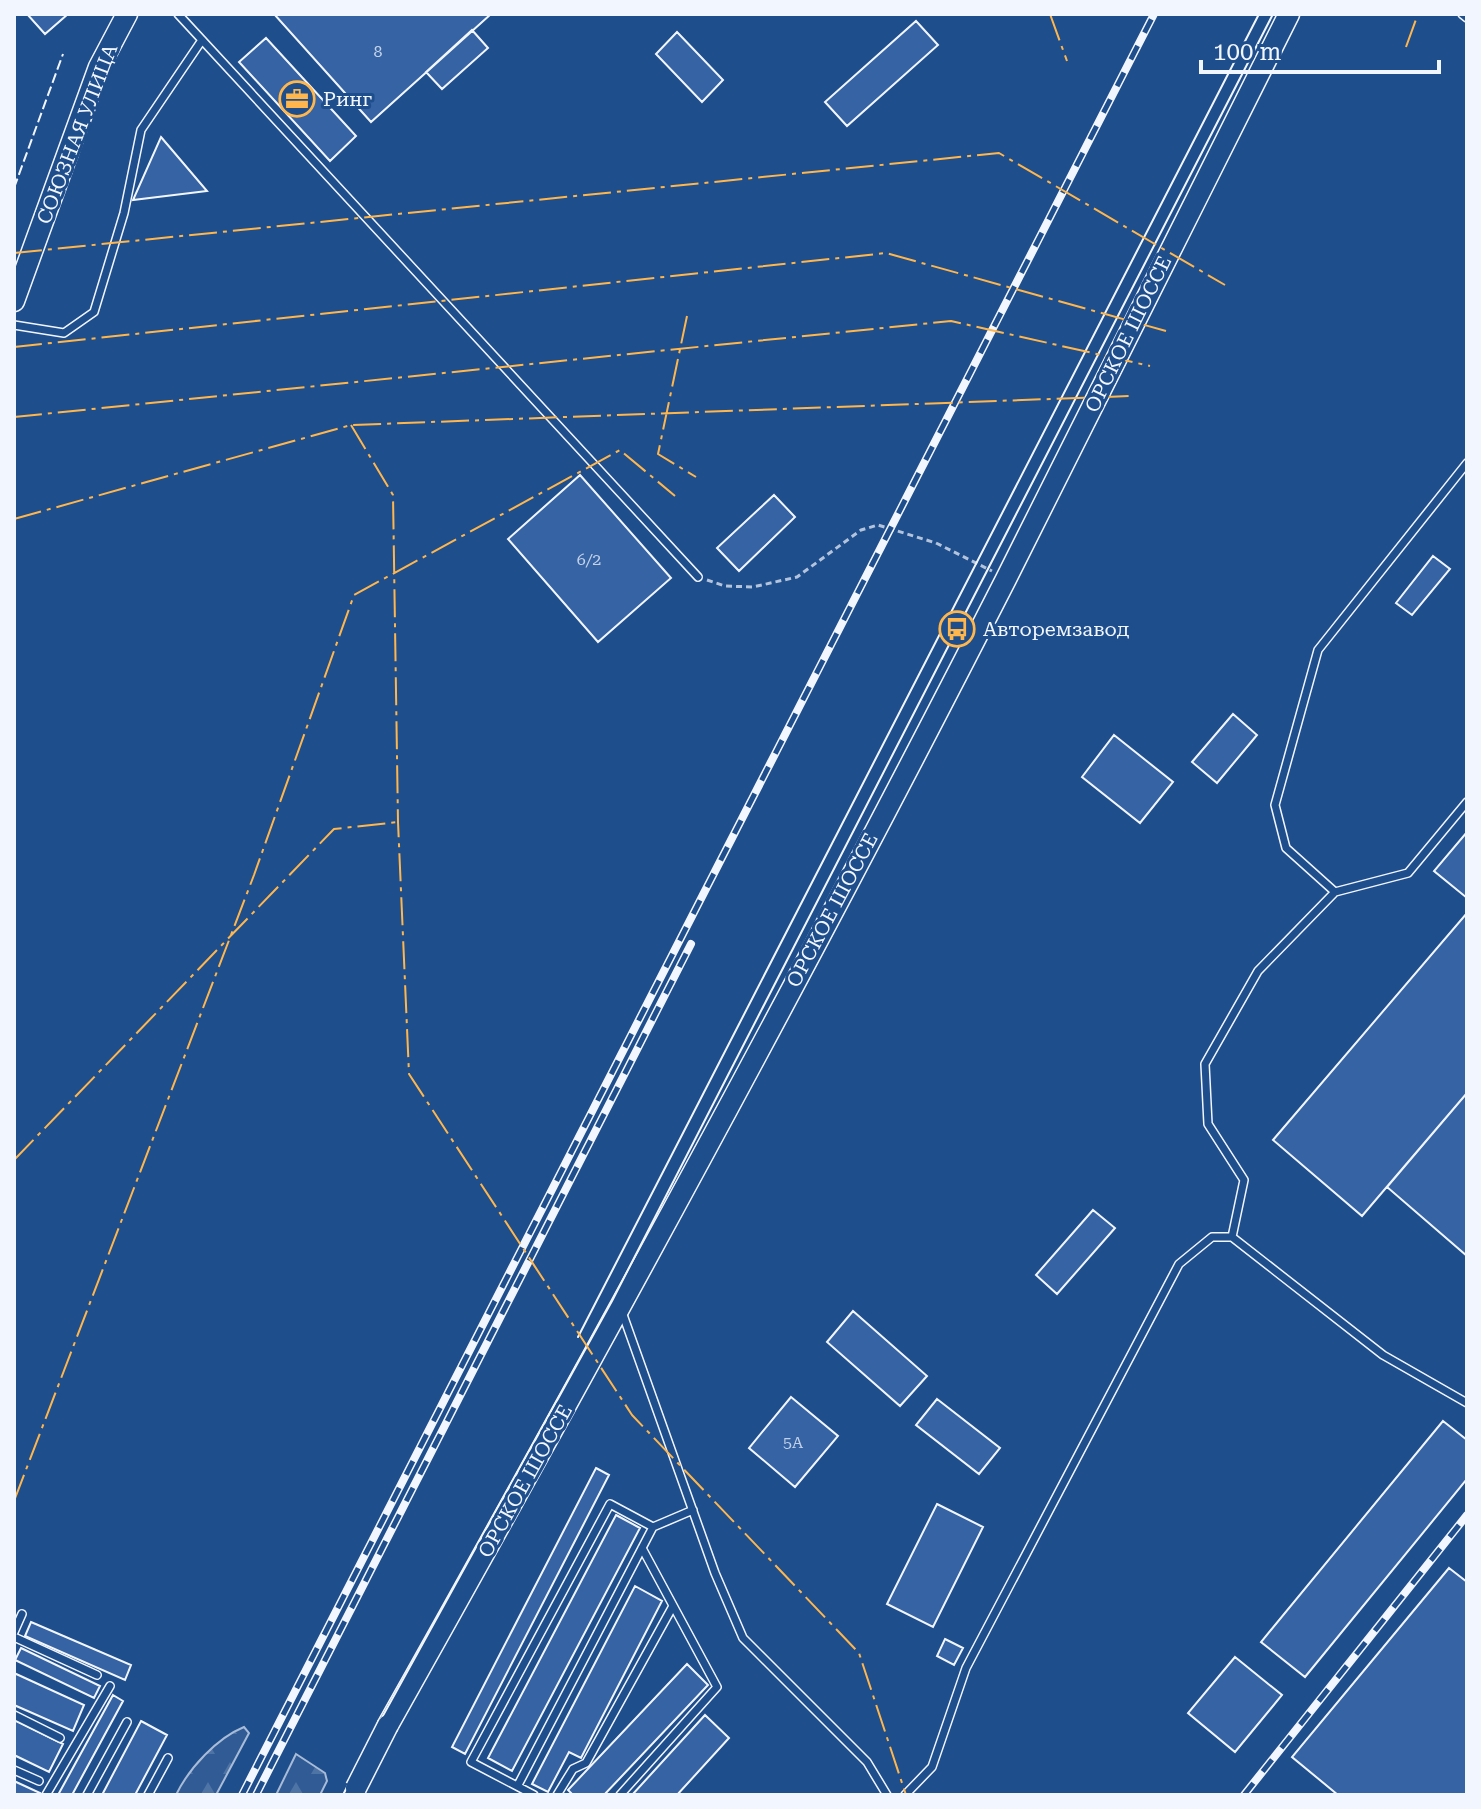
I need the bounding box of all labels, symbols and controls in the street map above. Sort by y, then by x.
scale bar [1201,24,1439,74]
text: 100 m [1213,38,1281,66]
street label: СОЮЗНАЯ УЛИЦА [32,41,122,227]
house number: 8 [374,42,383,61]
office icon: Ринг [278,80,316,118]
place label: Ринг [323,87,373,111]
street label: ОРСКОЕ ШОССЕ [1080,252,1176,416]
house number: 6/2 [577,550,601,569]
bus stop icon: Авторемзавод [938,610,976,648]
place label: Авторемзавод [983,617,1130,641]
street label: ОРСКОЕ ШОССЕ [781,829,883,991]
street label: ОРСКОЕ ШОССЕ [473,1400,577,1562]
house number: 5А [783,1433,804,1452]

